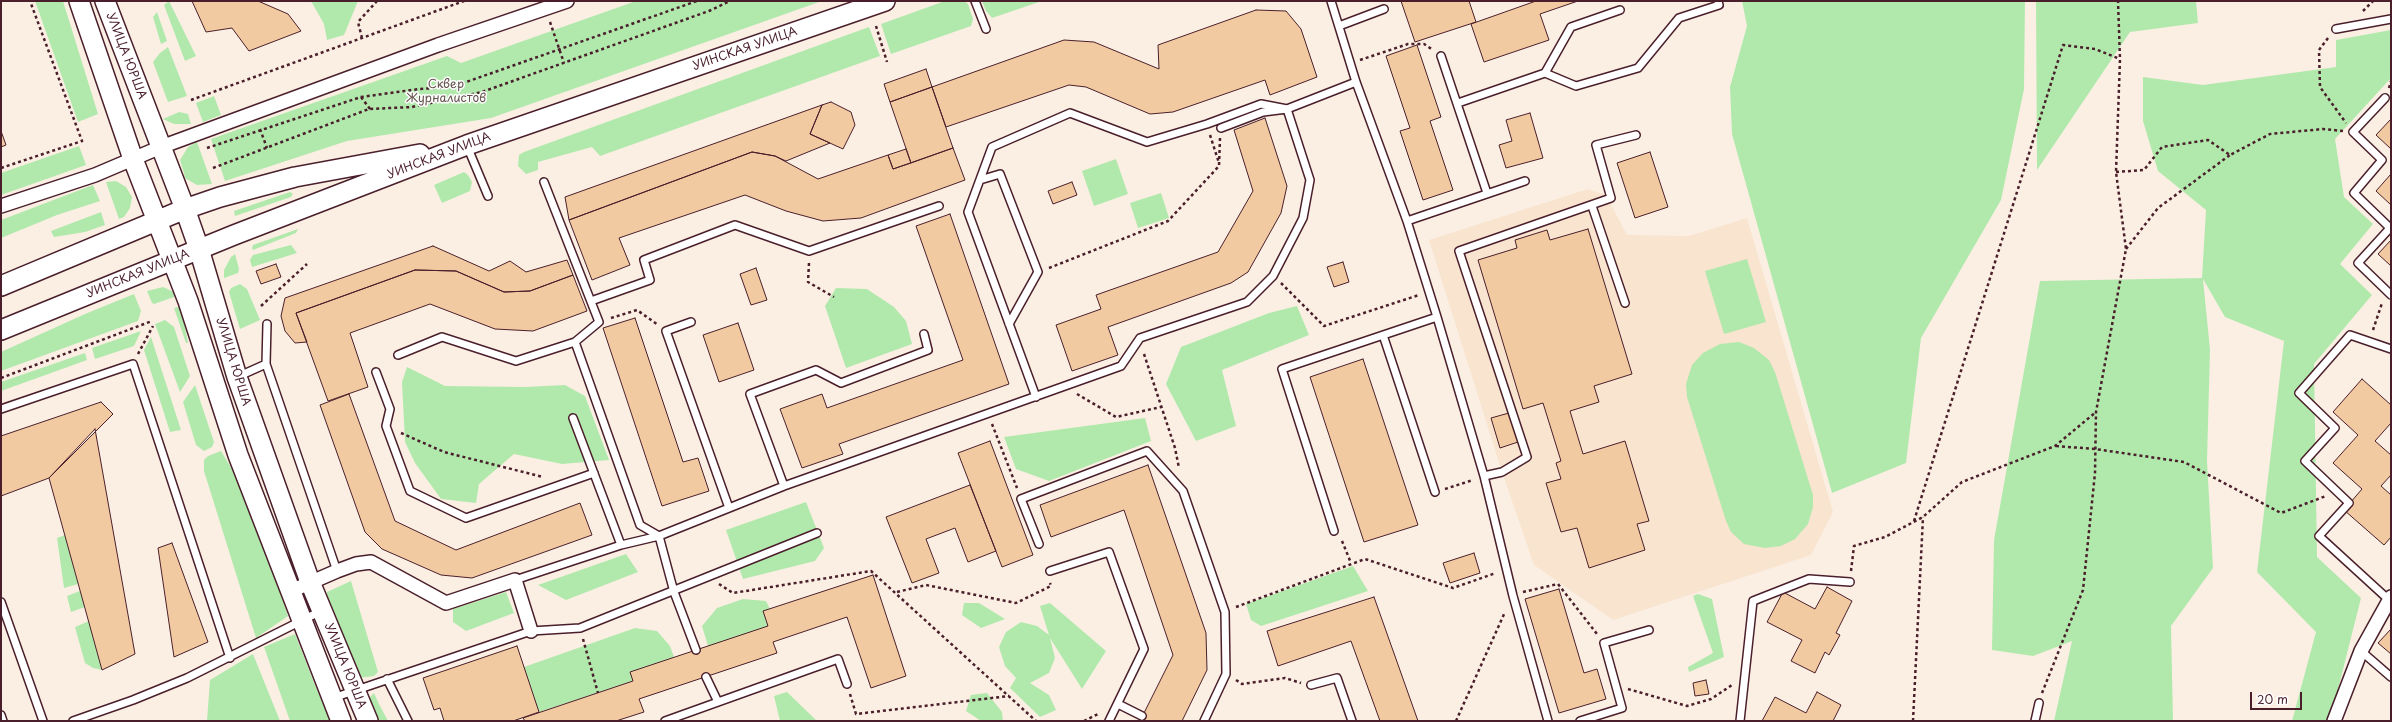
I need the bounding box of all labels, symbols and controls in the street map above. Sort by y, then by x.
street label: УЛИЦА ЮРША [103,11,149,101]
street label: УИНСКАЯ УЛИЦА [691,24,799,74]
park label: Сквер Журналистов [406,78,486,106]
street label: УИНСКАЯ УЛИЦА [385,130,493,182]
street label: УИНСКАЯ УЛИЦА [85,247,191,301]
street label: УЛИЦА ЮРША [213,316,253,408]
street label: УЛИЦА ЮРША [321,621,369,711]
scale bar [2252,684,2304,710]
text: 20 m [2257,690,2288,708]

